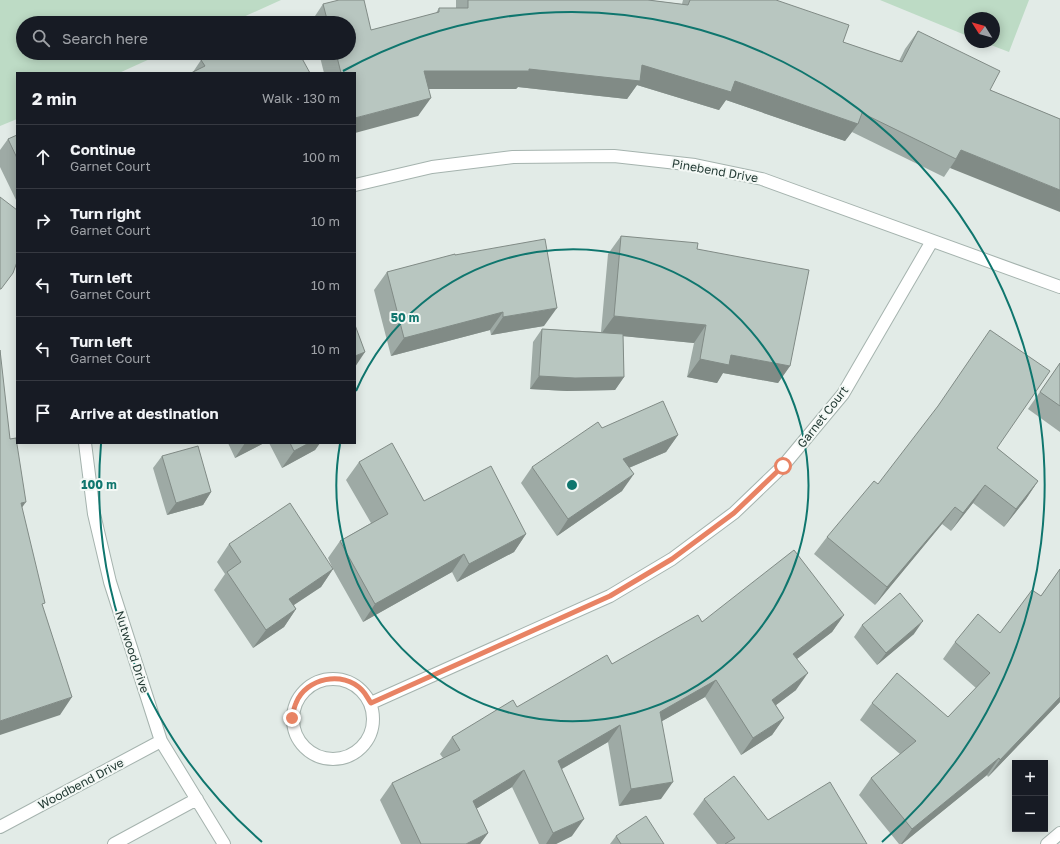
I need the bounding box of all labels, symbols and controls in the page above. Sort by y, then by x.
north arrow [964,12,1000,48]
search box [16,16,356,60]
icon: search [30,27,52,49]
text: Search here [62,29,148,47]
text: 2 min [32,88,76,109]
text: Walk · 130 m [262,90,340,106]
text: Continue [70,140,136,158]
icon: ahead [32,146,54,168]
text: 100 m [303,149,340,165]
street label: Pinebend Drive [671,156,759,185]
text: Garnet Court [70,158,151,174]
text: Turn right [70,204,141,222]
icon: right [32,210,54,232]
text: 10 m [311,213,340,229]
text: Garnet Court [70,222,151,238]
text: Turn left [70,268,132,286]
icon: left [32,274,54,296]
text: 10 m [311,277,340,293]
text: Garnet Court [70,286,151,302]
text: 50 m [391,310,419,325]
text: Turn left [70,332,132,350]
icon: left [32,338,54,360]
text: 10 m [311,341,340,357]
text: Garnet Court [70,350,151,366]
street label: Garnet Court [794,383,852,451]
icon: arrive [32,402,54,424]
text: Arrive at destination [70,404,219,422]
route start [774,457,792,475]
text: 100 m [81,477,117,492]
centre of rings [565,478,579,492]
street label: Nutwood Drive [112,609,153,695]
route end [283,709,301,727]
street label: Woodbend Drive [35,755,126,812]
map controls [1012,760,1048,832]
button: + [1012,760,1048,796]
button: − [1012,796,1048,832]

